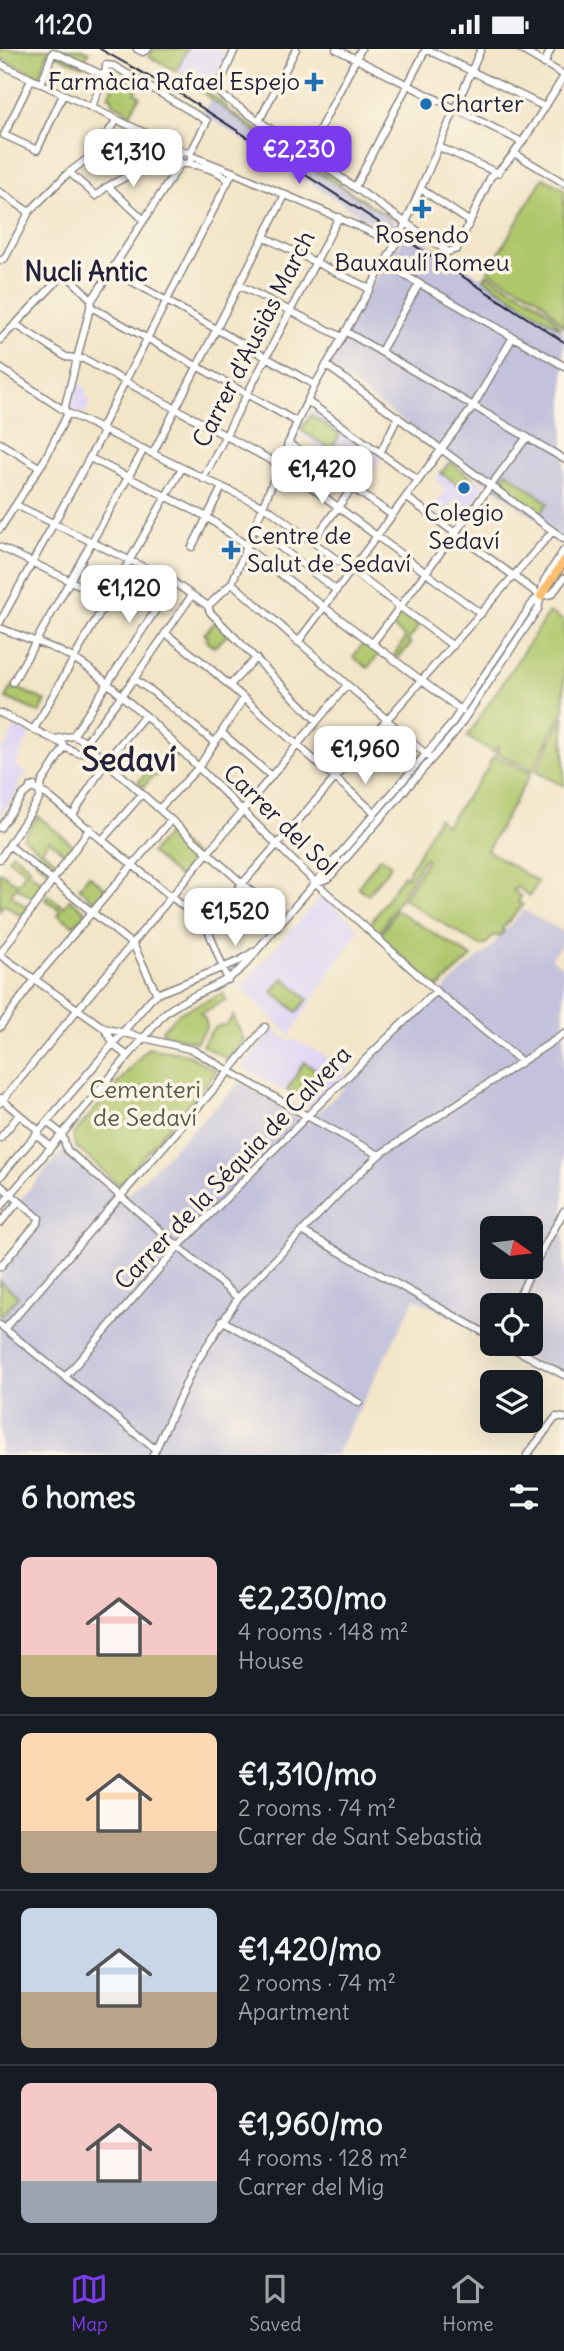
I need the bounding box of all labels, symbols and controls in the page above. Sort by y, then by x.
text: 11:20 [35,8,93,41]
place label: Farmàcia Rafael Espejo [48,66,300,96]
marker: Farmàcia Rafael Espejo [306,74,322,90]
place label: Charter [440,88,524,118]
marker: Charter [418,96,434,112]
pin: €2,230 [242,127,356,186]
pin: €1,310 [76,129,190,189]
text: €2,230 [262,134,336,163]
text: €1,310 [100,137,166,166]
marker: Rosendo Bauxaulí Romeu [414,201,430,217]
place label: Rosendo Bauxaulí Romeu [334,219,510,277]
street label: Carrer d'Ausiàs March [185,225,321,452]
district label: Nucli Antic [24,255,148,288]
pin: €1,420 [265,447,379,506]
text: €1,420 [287,454,357,483]
marker: Colegio Sedaví [456,480,472,496]
place label: Colegio Sedaví [424,497,504,555]
place label: Centre de Salut de Sedaví [247,520,411,578]
marker: Centre de Salut de Sedaví [221,540,241,560]
pin: €1,120 [72,565,186,625]
text: €1,120 [97,573,161,602]
pin: €1,960 [308,727,422,786]
text: €1,960 [330,734,400,763]
district label: Sedaví [82,739,176,780]
street label: Carrer del Sol [217,757,344,881]
pin: €1,520 [178,888,292,948]
text: €1,520 [200,896,270,925]
street label: Carrer de la Séquia de Calvera [108,1039,357,1296]
park label: Cementeri de Sedaví [89,1074,201,1132]
north arrow [480,1216,542,1279]
map controls [480,1216,543,1433]
button: locate [480,1293,543,1356]
button: layers [480,1370,543,1433]
text: 6 homes [21,1478,136,1516]
icon: filters [505,1478,543,1516]
text: €2,230/mo [238,1579,387,1617]
icon: home [77,1585,161,1669]
text: 4 rooms · 148 m² [238,1617,408,1646]
text: House [238,1646,304,1675]
text: €1,310/mo [238,1755,377,1793]
icon: home [77,1761,161,1845]
text: 2 rooms · 74 m² [238,1793,396,1822]
text: Carrer de Sant Sebastià [238,1822,482,1851]
text: €1,420/mo [238,1930,381,1968]
icon: home [77,1936,161,2020]
text: 2 rooms · 74 m² [238,1968,396,1997]
text: Apartment [238,1997,350,2026]
text: €1,960/mo [238,2105,383,2143]
icon: home [77,2111,161,2195]
text: 4 rooms · 128 m² [238,2143,408,2172]
text: Carrer del Mig [238,2172,384,2201]
tab: Map [70,2270,108,2336]
tab: Saved [249,2270,301,2336]
tab: Home [442,2270,494,2336]

